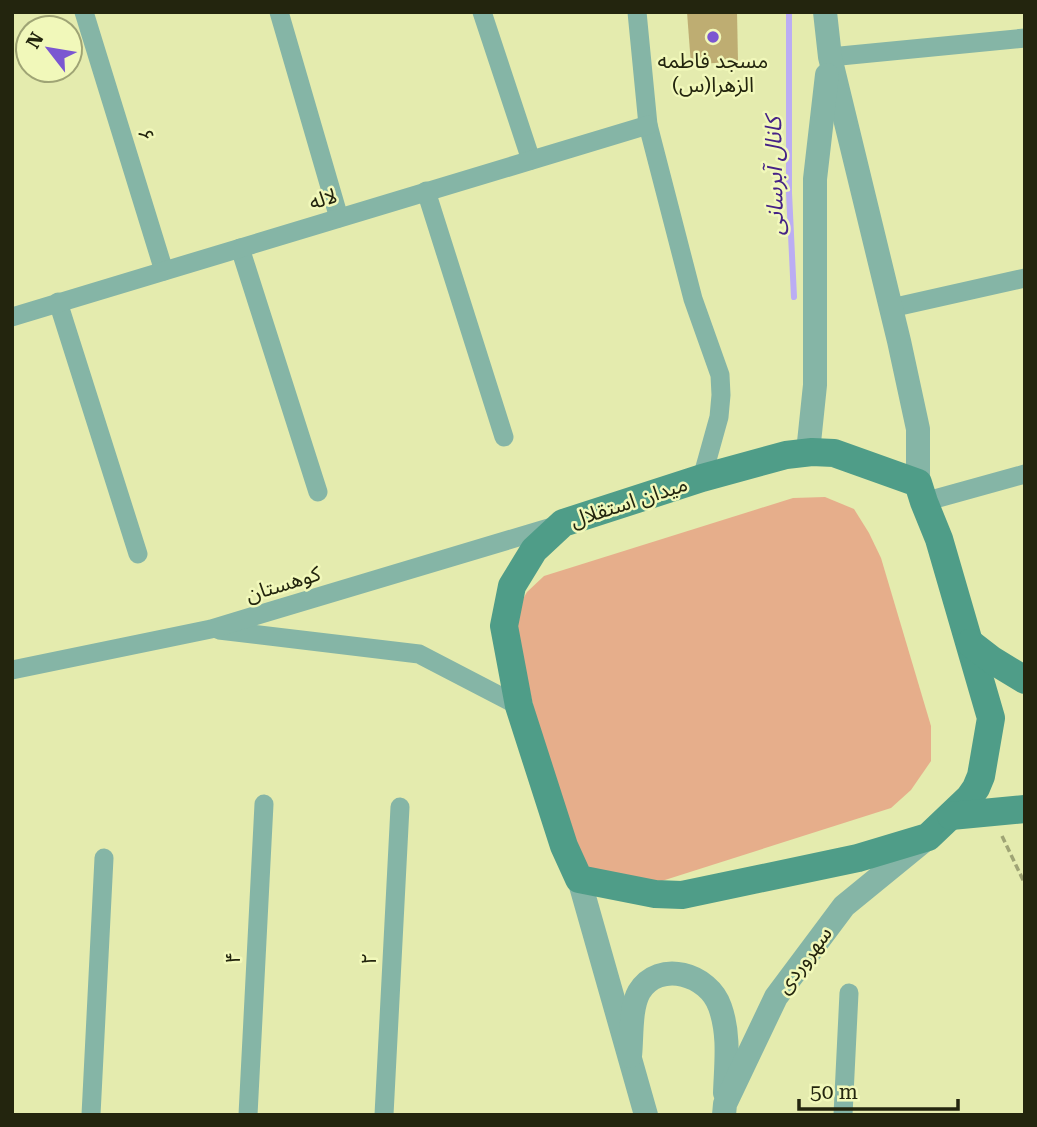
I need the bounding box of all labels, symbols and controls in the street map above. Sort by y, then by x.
north arrow [14,14,84,84]
text: N [21,28,49,53]
marker: مسجد فاطمه الزهرا(س) [705,29,721,45]
place label: مسجد فاطمه الزهرا(س) [658,49,768,97]
water label: کانال آبرسانی [760,112,789,236]
street label: ۶ [133,126,159,144]
street label: لاله [306,183,340,215]
street label: میدان استقلال [567,472,691,532]
street label: کوهستان [243,561,324,607]
street label: سهروردی [771,922,837,998]
street label: ۴ [221,951,245,965]
street label: ۲ [357,952,381,966]
scale bar [799,1068,958,1112]
text: 50 m [810,1080,858,1104]

